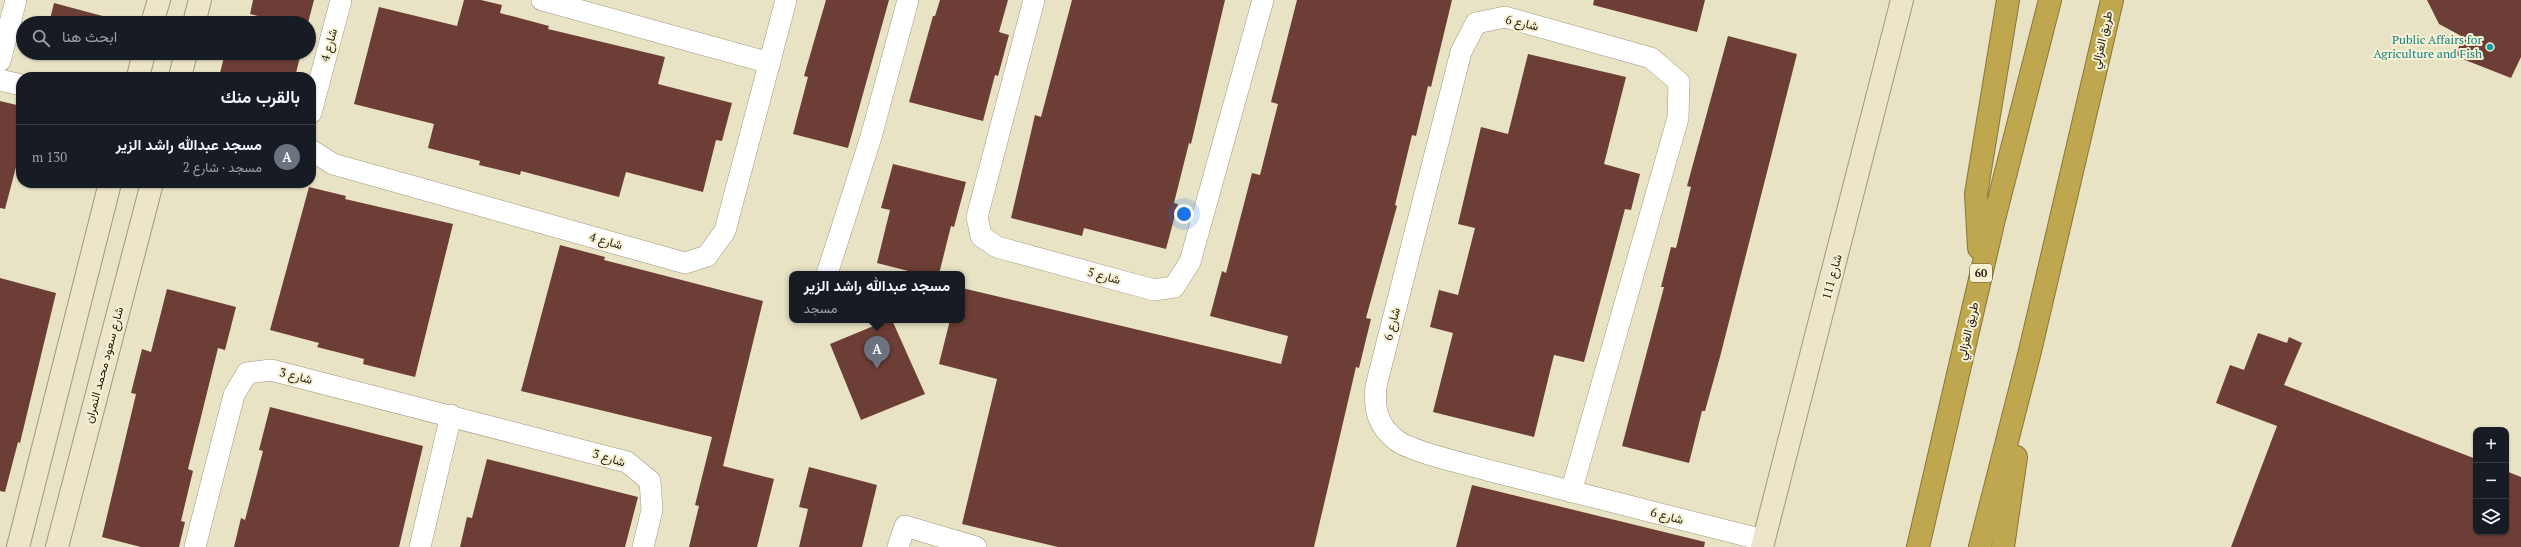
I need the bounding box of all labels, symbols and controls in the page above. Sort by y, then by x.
street label: طريق الغزالي [2088,9,2118,71]
street label: شارع 6 [1504,11,1540,36]
search box [16,16,316,60]
text: ابحث هنا [62,26,117,46]
icon: search [30,27,52,49]
street label: شارع 4 [317,27,342,63]
place label: Public Affairs for Agriculture and Fish [2374,32,2482,61]
marker: Public Affairs for Agriculture and Fish [2485,42,2495,52]
text: بالقرب منك [221,85,300,108]
text: مسجد عبدالله راشد الزير [116,134,262,154]
text: 130 m [32,148,67,166]
text: A [282,148,292,166]
text: مسجد · شارع 2 [183,158,262,176]
your location [1174,204,1194,224]
street label: شارع 4 [587,229,624,254]
street label: شارع 111 [1818,253,1847,302]
street label: شارع 5 [1086,264,1122,289]
road number: 60 [1970,264,1992,282]
popup [789,271,965,323]
text: مسجد عبدالله راشد الزير [804,275,950,295]
text: مسجد [804,299,838,317]
street label: طريق الغزالي [1954,300,1984,362]
street label: شارع سعود محمد النمران [81,305,128,425]
street label: شارع 6 [1380,306,1405,342]
pin: A [864,336,890,369]
street label: شارع 3 [278,364,314,389]
map controls [2473,427,2509,535]
button: + [2473,427,2509,463]
street label: شارع 3 [590,445,627,471]
button: − [2473,463,2509,499]
button: layers [2473,499,2509,535]
street label: شارع 6 [1649,504,1685,529]

